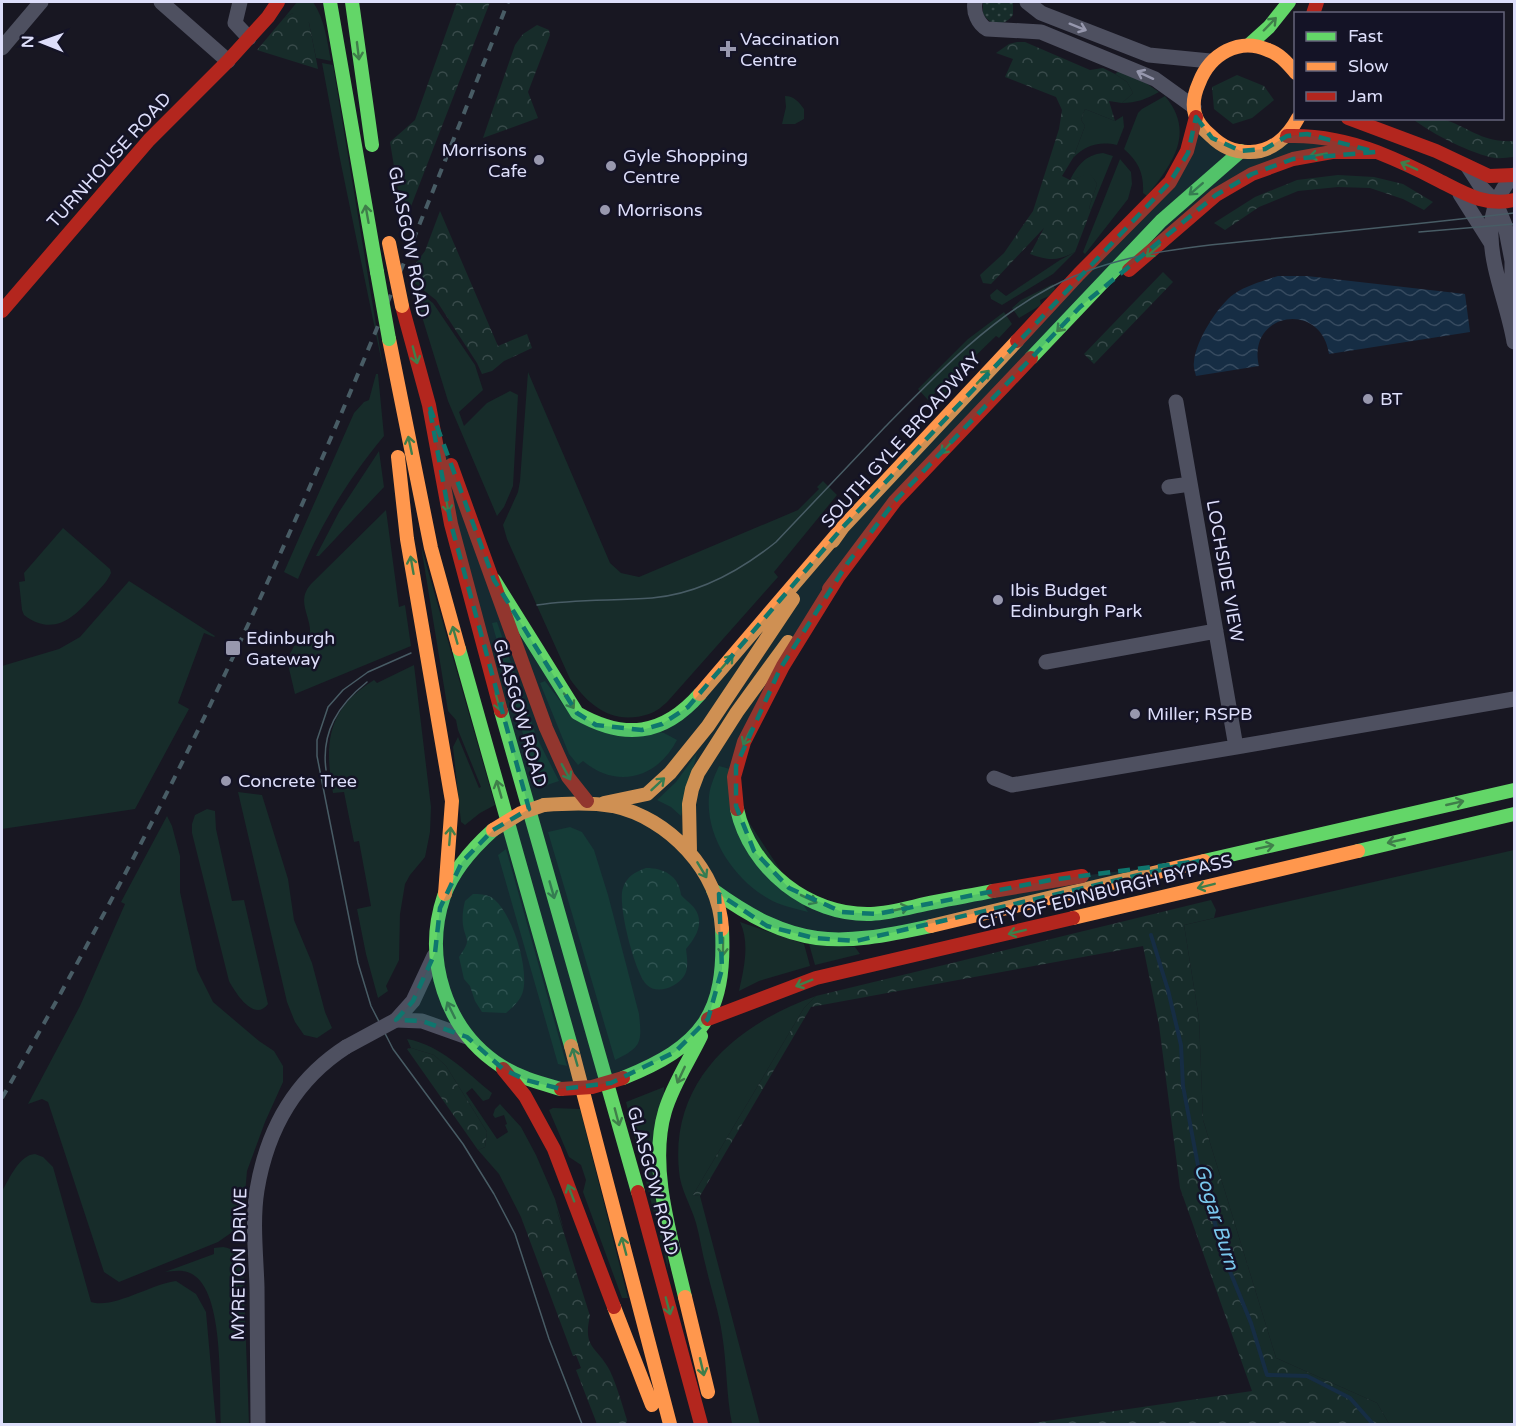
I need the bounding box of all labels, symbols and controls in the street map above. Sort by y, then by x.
north arrow [12,12,72,72]
legend [1294,12,1504,120]
one-way arrow [1263,17,1278,32]
one-way arrow [1069,23,1087,34]
text: Fast [1348,25,1383,47]
place label: Vaccination Centre [740,28,839,71]
text: N [18,35,38,48]
one-way arrow [353,41,364,61]
marker: Vaccination Centre [721,42,735,56]
text: Slow [1348,55,1389,77]
one-way arrow [1136,68,1154,80]
text: Jam [1348,85,1383,107]
street label: TURNHOUSE ROAD [42,88,176,232]
place label: Morrisons Cafe [441,139,527,182]
place label: Gyle Shopping Centre [623,145,748,188]
one-way arrow [1309,149,1328,160]
marker: Morrisons Cafe [532,153,546,167]
marker: Gyle Shopping Centre [604,159,618,173]
one-way arrow [1400,160,1418,171]
street label: GLASGOW ROAD [384,165,434,319]
one-way arrow [1189,182,1205,196]
place label: Morrisons [617,199,703,221]
marker: Morrisons [598,203,612,217]
one-way arrow [362,205,373,224]
one-way arrow [1146,244,1161,258]
one-way arrow [1055,318,1070,333]
one-way arrow [410,345,422,364]
street label: SOUTH GYLE BROADWAY [816,347,986,532]
one-way arrow [976,370,990,385]
place label: BT [1380,388,1403,410]
marker: BT [1361,392,1375,406]
one-way arrow [403,436,415,455]
one-way arrow [939,439,954,454]
one-way arrow [442,493,453,513]
street label: LOCHSIDE VIEW [1202,498,1248,644]
one-way arrow [406,555,417,575]
place label: Ibis Budget Edinburgh Park [1010,579,1143,622]
marker: Ibis Budget Edinburgh Park [991,593,1005,607]
one-way arrow [449,625,460,644]
place label: Edinburgh Gateway [246,627,335,670]
street label: GLASGOW ROAD [488,636,552,790]
marker: Edinburgh Gateway [224,639,242,657]
one-way arrow [720,655,734,670]
one-way arrow [493,692,504,711]
one-way arrow [564,692,576,709]
place label: Miller; RSPB [1147,703,1253,725]
marker: Miller; RSPB [1128,707,1142,721]
one-way arrow [740,727,752,745]
one-way arrow [560,763,572,780]
place label: Concrete Tree [238,770,357,792]
marker: Concrete Tree [219,774,233,788]
one-way arrow [650,777,665,791]
one-way arrow [493,780,504,799]
one-way arrow [1445,797,1464,808]
one-way arrow [445,826,456,846]
one-way arrow [1387,836,1406,848]
one-way arrow [1255,841,1274,852]
street label: CITY OF EDINBURGH BYPASS [975,850,1235,934]
one-way arrow [696,862,709,879]
one-way arrow [547,880,558,899]
one-way arrow [1197,881,1217,892]
one-way arrow [800,894,818,906]
one-way arrow [890,903,909,915]
one-way arrow [1008,926,1027,938]
one-way arrow [717,937,729,957]
one-way arrow [795,978,814,989]
one-way arrow [445,1002,456,1020]
one-way arrow [568,1048,580,1067]
one-way arrow [675,1066,687,1084]
street label: GLASGOW ROAD [623,1104,683,1258]
one-way arrow [612,1107,623,1126]
water label: Gogar Burn [1188,1161,1244,1274]
one-way arrow [564,1185,575,1203]
street label: MYRETON DRIVE [227,1187,251,1341]
one-way arrow [618,1237,629,1256]
one-way arrow [662,1296,674,1315]
one-way arrow [696,1357,708,1376]

